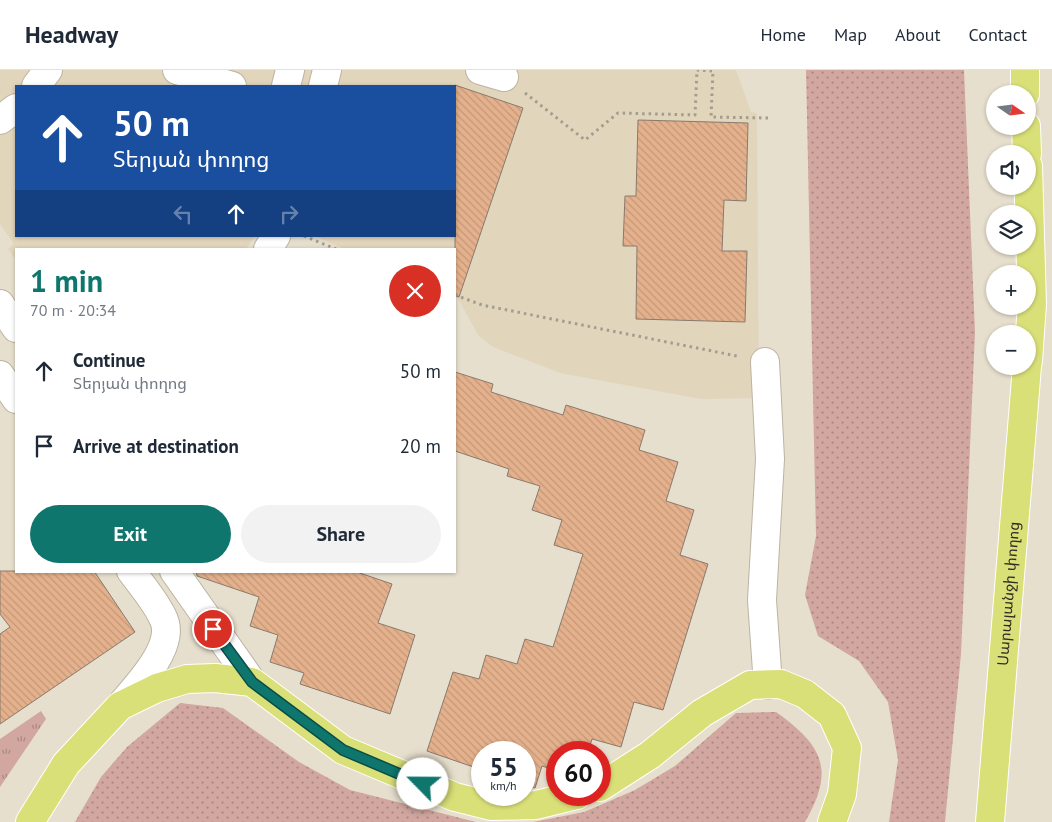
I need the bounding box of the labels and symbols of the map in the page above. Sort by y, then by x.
north arrow [986,85,1036,135]
street label: Սարալանջի փողոց [993,521,1023,667]
pin [192,608,234,650]
speed limit sign: 60 [546,741,611,806]
position arrow [396,757,448,809]

